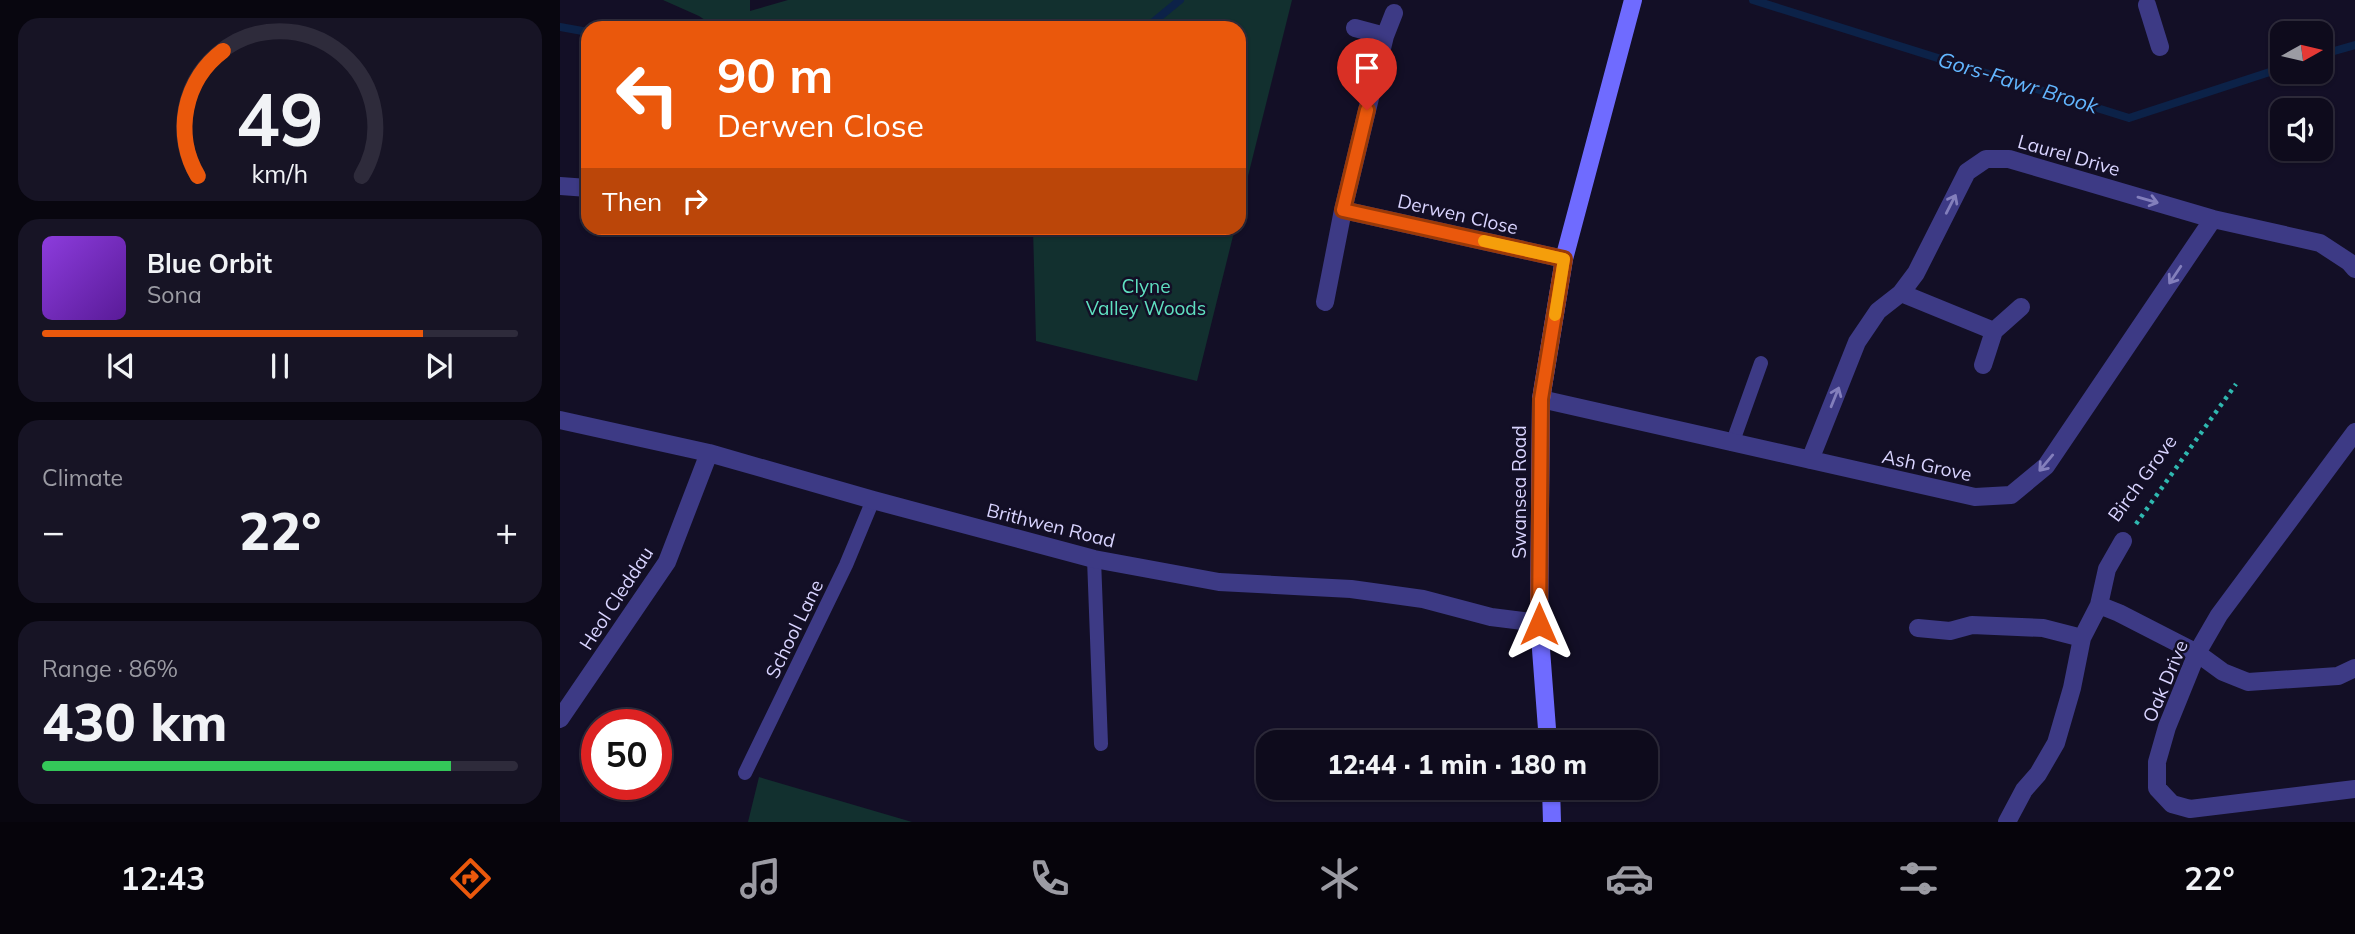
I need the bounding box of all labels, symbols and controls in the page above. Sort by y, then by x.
north arrow [2270,21,2333,84]
map controls [2270,21,2333,161]
pin [1337,38,1397,110]
text: 90 m [717,44,833,105]
water label: Gors-Fawr Brook [1935,45,2103,119]
icon: left [602,49,693,140]
icon: arrive [1348,49,1386,87]
text: 49 [236,73,324,164]
button: sound [2270,98,2333,161]
text: Derwen Close [717,105,924,145]
street label: Laurel Drive [2015,129,2123,181]
text: km/h [252,157,308,188]
icon: right [676,182,714,220]
text: Then [602,185,662,218]
street label: Derwen Close [1395,188,1521,240]
one-way arrow [1944,194,1958,215]
one-way arrow [2137,194,2159,207]
text: Blue Orbit [147,247,272,280]
one-way arrow [2168,265,2182,285]
park label: Clyne Valley Woods [1086,274,1206,320]
text: Sona [147,280,202,309]
icon: previous [102,347,140,385]
icon: pause [261,347,299,385]
icon: next [420,347,458,385]
one-way arrow [1830,386,1843,408]
street label: Swansea Road [1507,425,1531,559]
street label: Birch Grove [2102,430,2182,526]
street label: Ash Grove [1880,444,1974,486]
one-way arrow [2038,454,2054,472]
text: Climate [42,463,123,492]
street label: Brithwen Road [984,497,1118,553]
text: 22° [239,498,321,563]
text: − [42,507,65,555]
text: + [495,507,518,555]
street label: Heol Cleddau [574,542,658,654]
street label: School Lane [760,576,828,682]
position arrow [1502,587,1576,661]
street label: Oak Drive [2137,636,2193,726]
text: Range · 86% [42,654,178,683]
text: 430 km [42,689,227,754]
speed limit sign: 50 [581,709,672,800]
text: 12:44 · 1 min · 180 m [1327,748,1587,781]
icon: directions [446,854,495,903]
icon: music [736,854,785,903]
icon: phone [1025,854,1074,903]
icon: climate [1315,854,1364,903]
icon: car [1605,854,1654,903]
icon: filters [1894,854,1943,903]
text: 12:43 [120,858,205,898]
text: 22° [2184,858,2235,898]

